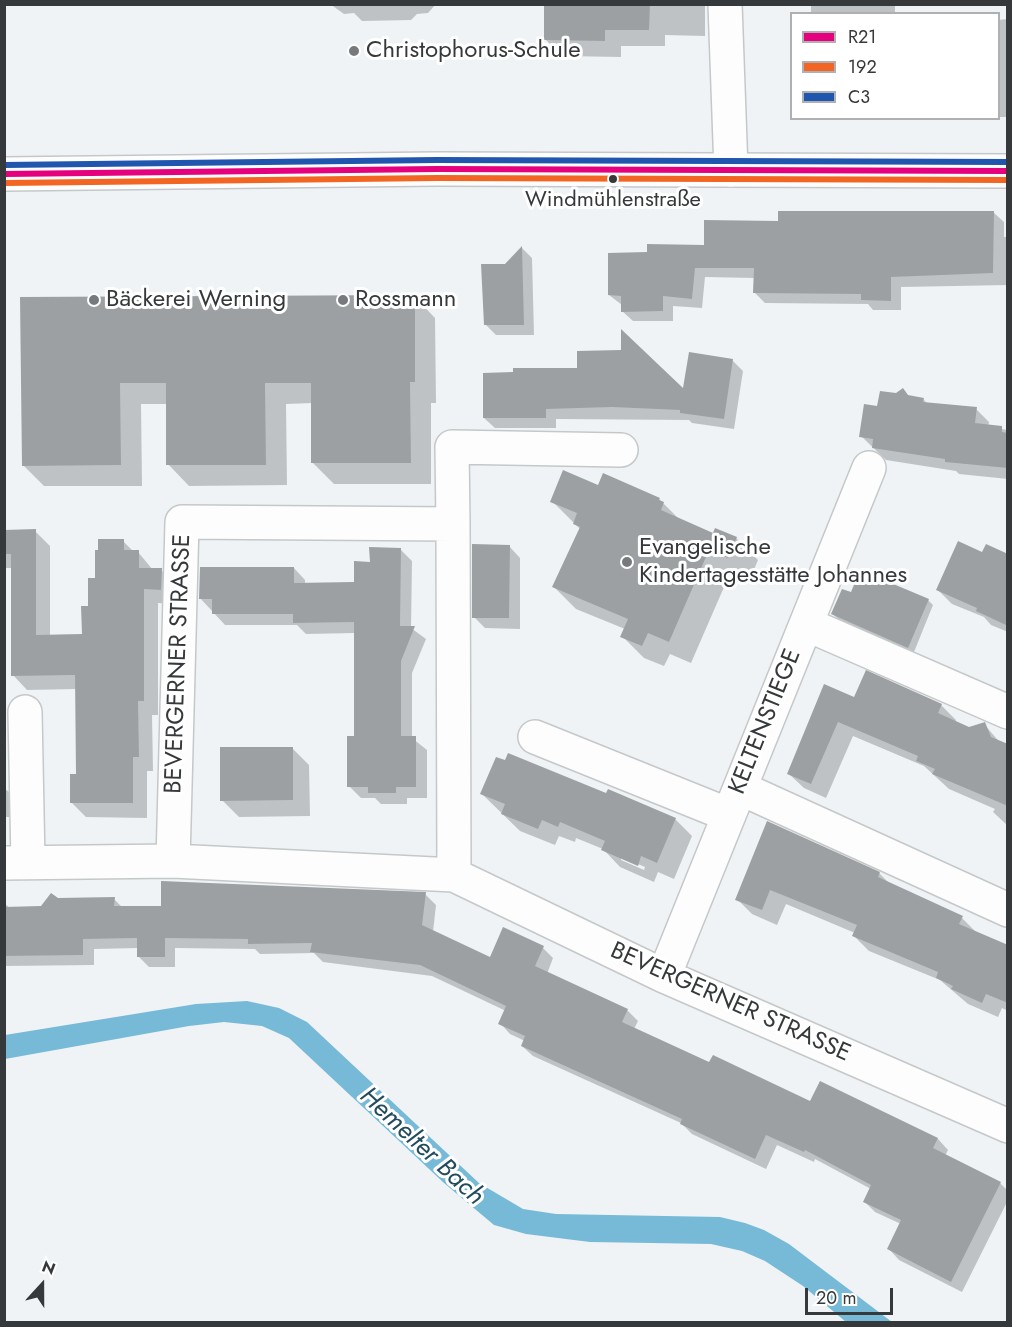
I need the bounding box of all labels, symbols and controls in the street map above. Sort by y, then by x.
legend [790,12,1000,120]
text: R21 [848,24,876,50]
place label: Christophorus-Schule [366,37,581,65]
marker: Christophorus-Schule [347,44,361,58]
text: 192 [848,54,877,80]
text: C3 [848,84,870,110]
marker: Windmühlenstraße [607,173,619,185]
place label: Windmühlenstraße [525,188,701,214]
place label: Bäckerei Werning [106,286,286,314]
place label: Rossmann [355,286,456,314]
marker: Bäckerei Werning [87,293,101,307]
marker: Rossmann [336,293,350,307]
street label: BEVERGERNER STRASSE [160,534,198,794]
place label: Evangelische Kindertagesstätte Johannes [639,534,907,590]
marker: Evangelische Kindertagesstätte Johannes [620,555,634,569]
street label: KELTENSTIEGE [724,645,808,799]
street label: BEVERGERNER STRASSE [605,937,855,1069]
water label: Hemelter Bach [352,1081,490,1213]
north arrow [12,1255,72,1315]
text: N [39,1255,59,1281]
scale bar [808,1276,896,1314]
text: 20 m [816,1285,856,1311]

